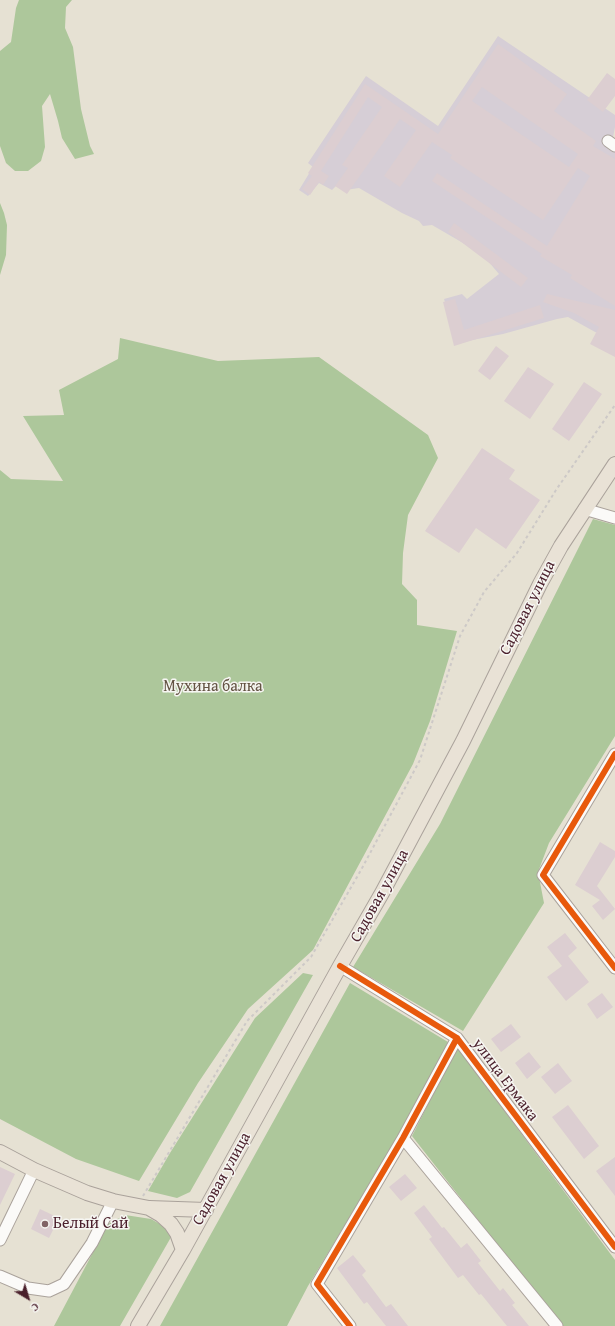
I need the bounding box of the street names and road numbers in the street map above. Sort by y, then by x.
street label: Садовая улица [496,558,560,658]
street label: Садовая улица [347,846,413,946]
street label: улица Ермака [468,1035,542,1125]
street label: Садовая улица [189,1129,255,1229]

